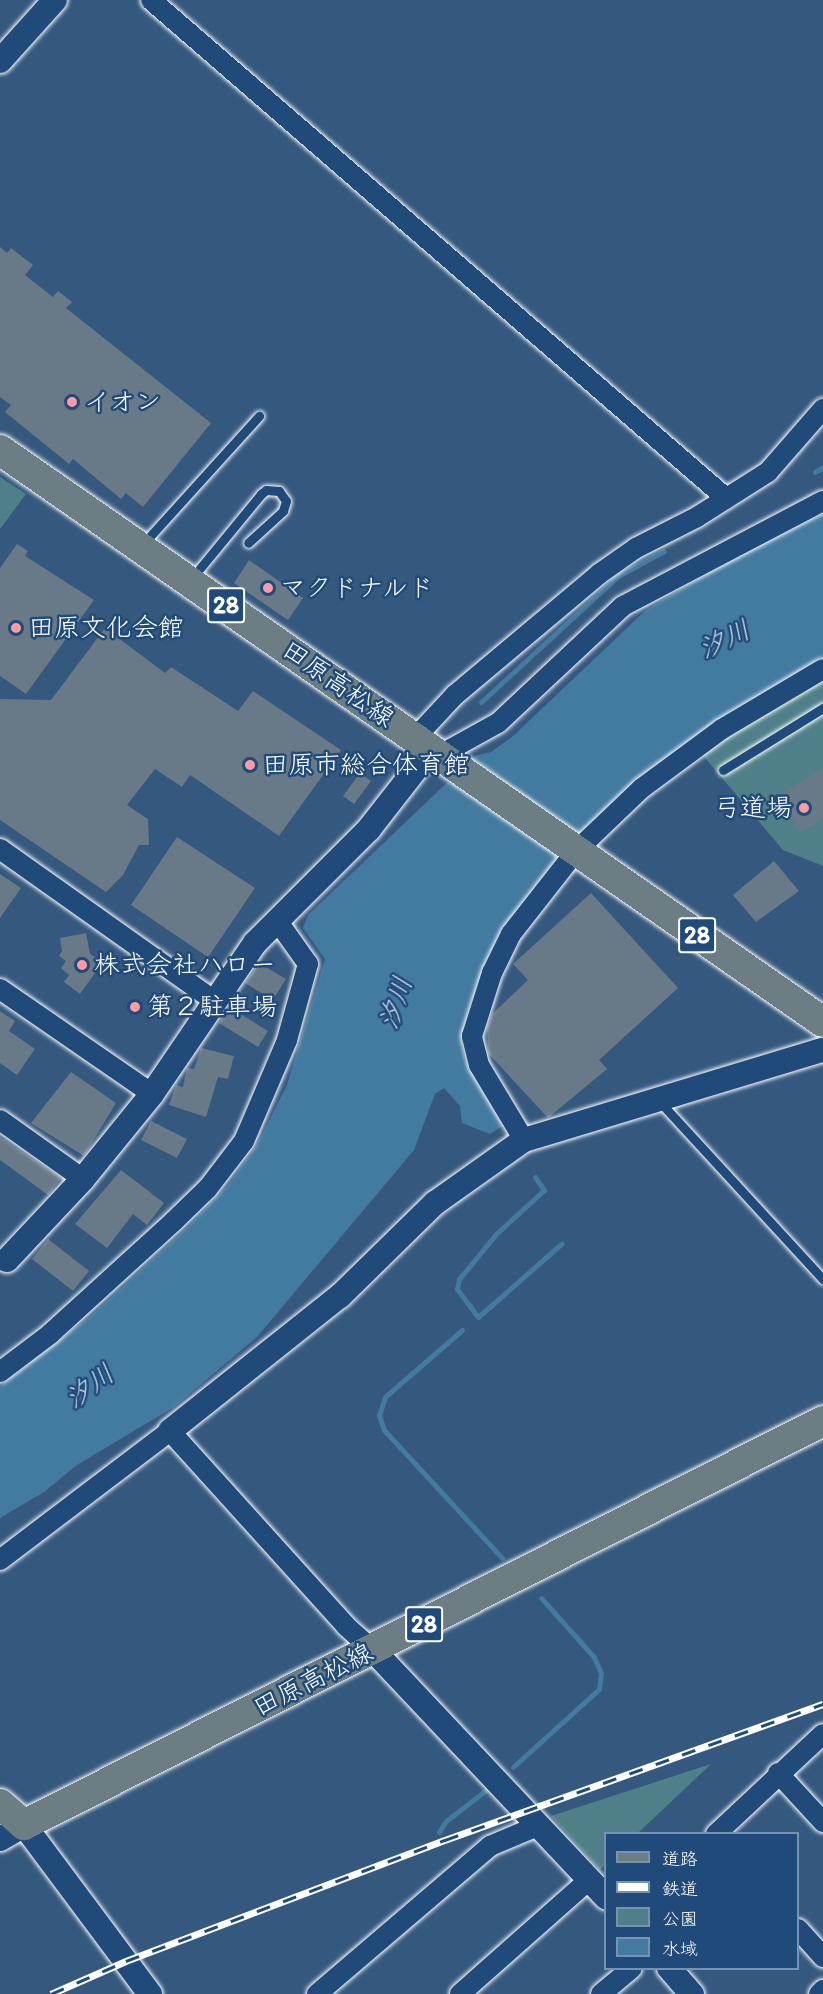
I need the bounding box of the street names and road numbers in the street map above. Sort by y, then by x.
road number: 28 [206,584,246,626]
street label: 田原高松線 [276,634,400,734]
road number: 28 [678,914,716,956]
road number: 28 [404,1603,444,1645]
street label: 田原高松線 [248,1637,378,1723]

